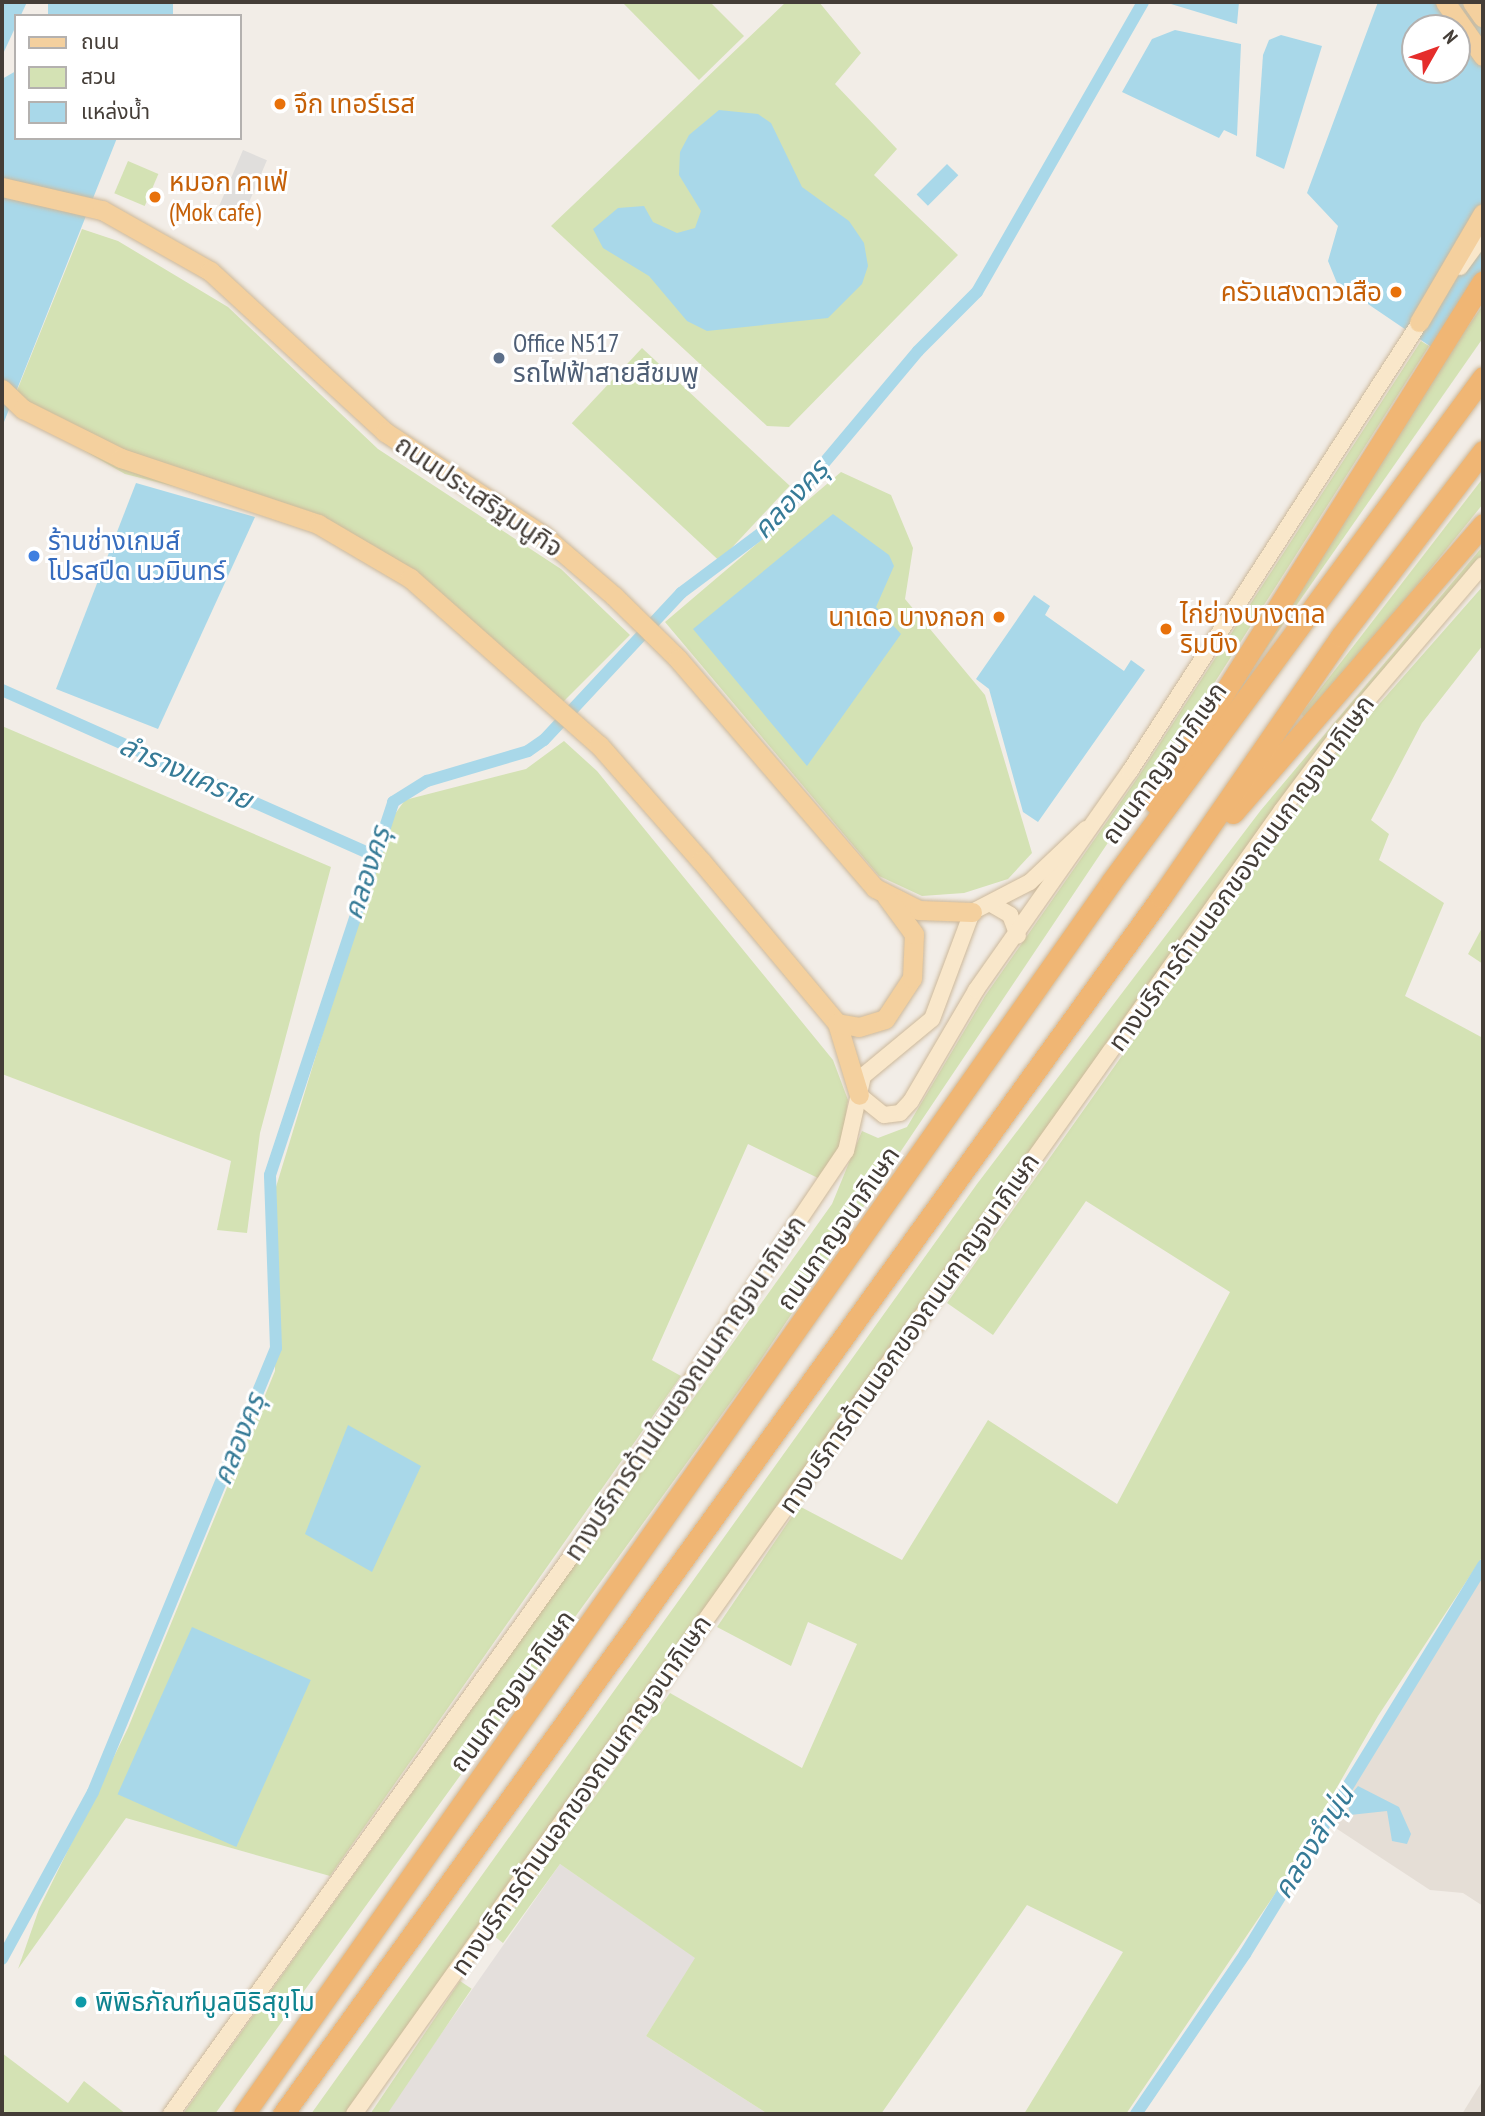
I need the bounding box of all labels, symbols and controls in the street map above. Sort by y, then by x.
legend [14,14,242,140]
north arrow [1401,14,1471,84]
text: N [1438,25,1463,48]
text: ถนน [81,28,119,55]
text: สวน [81,63,116,90]
place label: จึก เทอร์เรส [294,88,415,120]
marker: จึก เทอร์เรส [272,96,288,112]
text: แหล่งน้ำ [81,98,150,125]
place label: หมอก คาเฟ่ (Mok cafe) [169,166,288,228]
marker: หมอก คาเฟ่ (Mok cafe) [147,189,163,205]
place label: ครัวแสงดาวเสือ [1221,276,1382,308]
marker: ครัวแสงดาวเสือ [1388,284,1404,300]
place label: Office N517 รถไฟฟ้าสายสีชมพู [513,327,699,388]
marker: Office N517 รถไฟฟ้าสายสีชมพู [491,350,507,366]
street label: ถนนประเสริฐมนูกิจ [389,428,569,564]
water label: คลองครุ [745,453,835,545]
place label: ร้านช่างเกมส์ โปรสปีด นวมินทร์ [48,525,225,586]
marker: ร้านช่างเกมส์ โปรสปีด นวมินทร์ [26,548,42,564]
place label: ไก่ย่างบางตาล ริมบึง [1180,598,1326,660]
place label: นาเดอ บางกอก [828,601,985,633]
marker: นาเดอ บางกอก [991,609,1007,625]
marker: ไก่ย่างบางตาล ริมบึง [1158,621,1174,637]
street label: ถนนกาญจนาภิเษก [1095,676,1233,850]
street label: ทางบริการด้านนอกของถนนกาญจนาภิเษก [1101,689,1381,1057]
water label: ลำรางแคราย [114,728,258,816]
water label: คลองครุ [335,823,397,923]
street label: ถนนกาญจนาภิเษก [770,1140,906,1316]
street label: ทางบริการด้านนอกของถนนกาญจนาภิเษก [772,1147,1046,1519]
street label: ทางบริการด้านในของถนนกาญจนาภิเษก [558,1210,812,1566]
water label: คลองครุ [205,1389,271,1489]
street label: ถนนกาญจนาภิเษก [443,1604,581,1778]
street label: ทางบริการด้านนอกของถนนกาญจนาภิเษก [444,1609,718,1981]
water label: คลองลำนุ่น [1265,1780,1361,1904]
place label: พิพิธภัณฑ์มูลนิธิสุขุโม [95,1986,315,2018]
marker: พิพิธภัณฑ์มูลนิธิสุขุโม [73,1994,89,2010]

